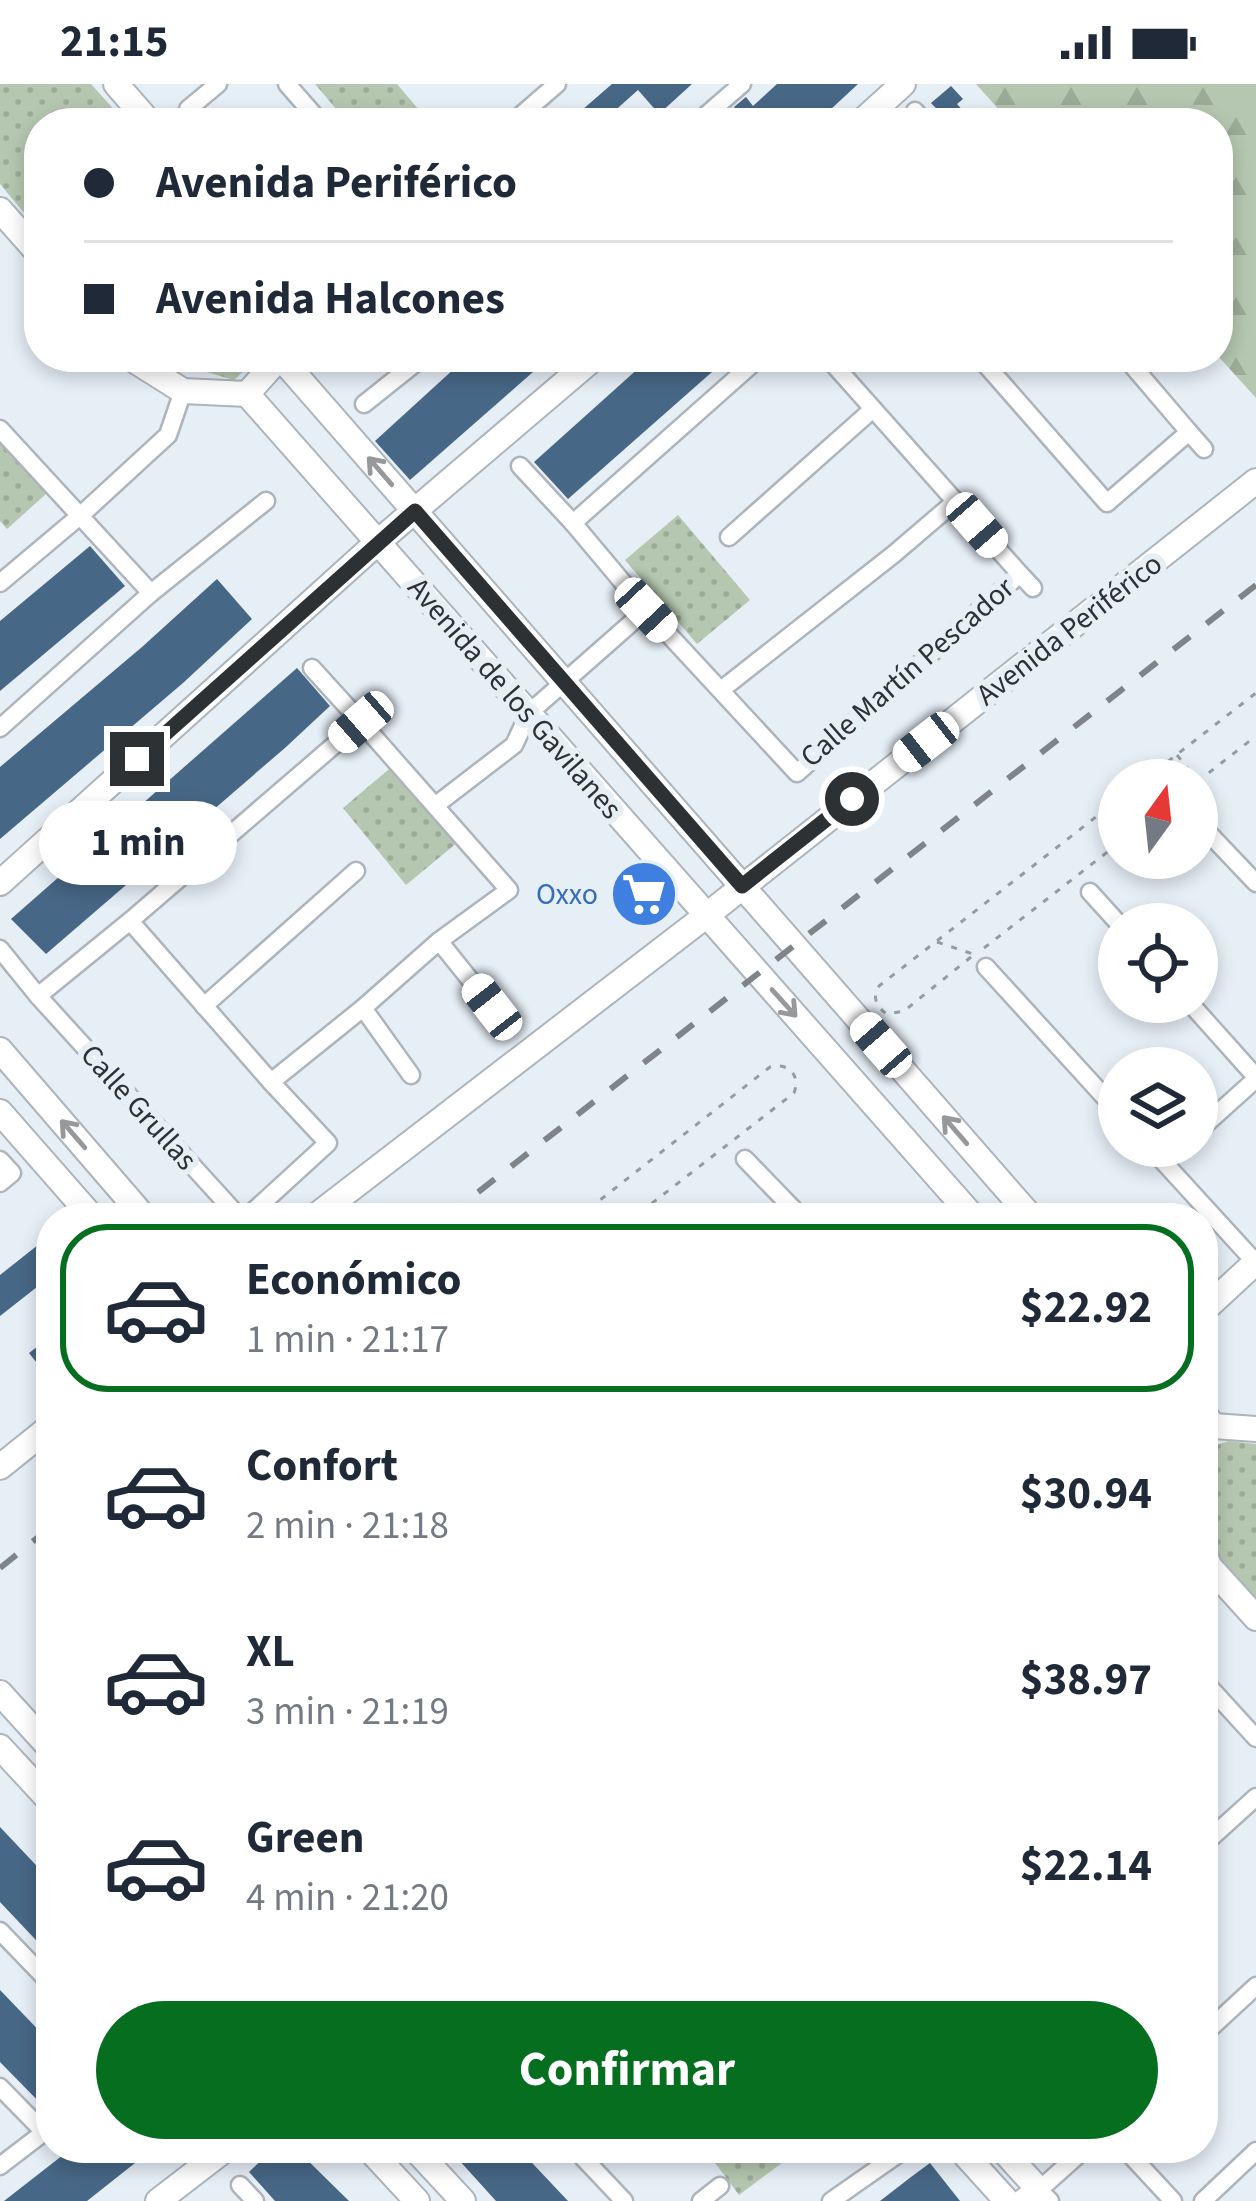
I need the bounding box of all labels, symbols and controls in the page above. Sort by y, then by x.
text: 21:15 [60,10,169,74]
text: Avenida Periférico [156,151,517,215]
text: Avenida Halcones [156,267,505,331]
one-way arrow [366,456,394,487]
car [940,486,1014,564]
street label: Avenida Periférico [967,543,1172,716]
street label: Calle Martín Pescador [791,567,1024,778]
street label: Avenida de los Gavilanes [397,568,632,829]
car [608,571,684,649]
car [322,685,400,759]
car [887,706,965,778]
route end [110,732,164,786]
north arrow [1098,759,1218,879]
map controls [1098,759,1218,1167]
route start [825,772,879,826]
callout: 1 min [38,801,236,885]
text: 1 min [91,815,185,871]
supermarket icon: Oxxo [609,859,679,929]
place label: Oxxo [536,873,598,916]
button: locate [1098,903,1218,1023]
car [456,968,528,1046]
one-way arrow [770,987,797,1017]
car [844,1006,918,1084]
street label: Calle Grullas [70,1035,207,1180]
button: layers [1098,1047,1218,1167]
one-way arrow [942,1115,969,1146]
one-way arrow [59,1119,87,1150]
text: Económico [246,1248,462,1312]
icon: car [102,1254,210,1362]
text: $22.92 [1020,1276,1152,1340]
text: 1 min · 21:17 [246,1312,449,1368]
text: Confort [246,1434,398,1498]
icon: car [102,1440,210,1548]
text: $30.94 [1020,1462,1152,1526]
text: 2 min · 21:18 [246,1498,449,1554]
text: XL [246,1620,295,1684]
icon: car [102,1626,210,1734]
text: $38.97 [1020,1648,1152,1712]
text: 3 min · 21:19 [246,1684,449,1740]
text: Green [246,1806,365,1870]
icon: car [102,1812,210,1920]
text: $22.14 [1020,1834,1152,1898]
text: 4 min · 21:20 [246,1870,449,1926]
button: Confirmar [96,2001,1158,2139]

